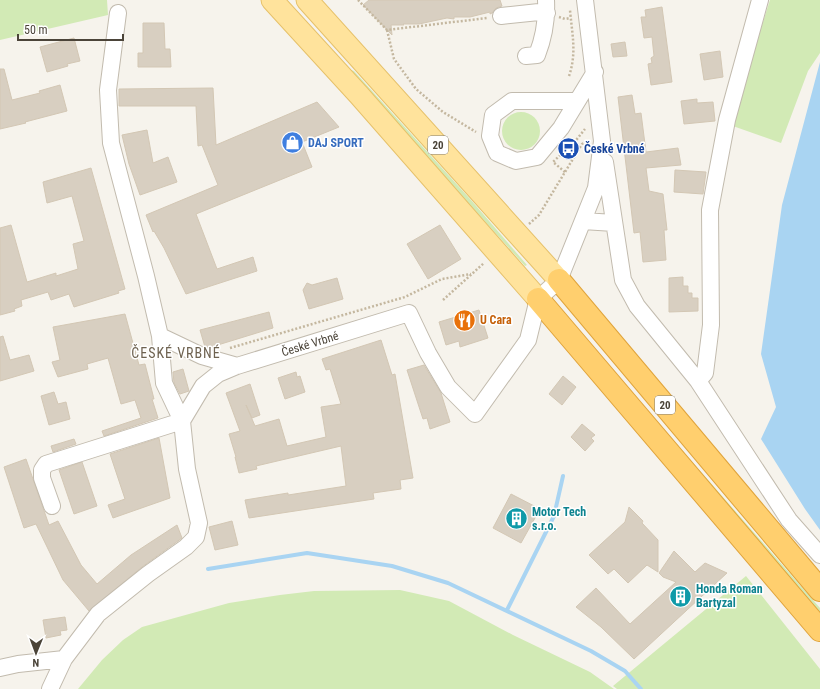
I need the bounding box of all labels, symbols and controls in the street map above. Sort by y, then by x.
scale bar [18,16,123,42]
text: 50 m [24,23,48,37]
shop icon: DAJ SPORT [279,130,305,156]
place label: DAJ SPORT [308,136,364,150]
road number: 20 [428,136,448,154]
bus stop icon: České Vrbné [555,136,581,162]
place label: České Vrbné [584,141,645,156]
restaurant icon: U Cara [452,307,478,333]
place label: U Cara [480,313,512,327]
street label: České Vrbné [279,328,341,359]
district label: ČESKÉ VRBNÉ [131,344,221,361]
road number: 20 [655,396,675,414]
place label: Motor Tech s.r.o. [532,505,586,533]
building icon: Motor Tech s.r.o. [503,506,529,532]
place label: Honda Roman Bartyzal [696,582,763,610]
building icon: Honda Roman Bartyzal [668,583,694,609]
north arrow [16,633,56,673]
text: N [32,656,39,669]

